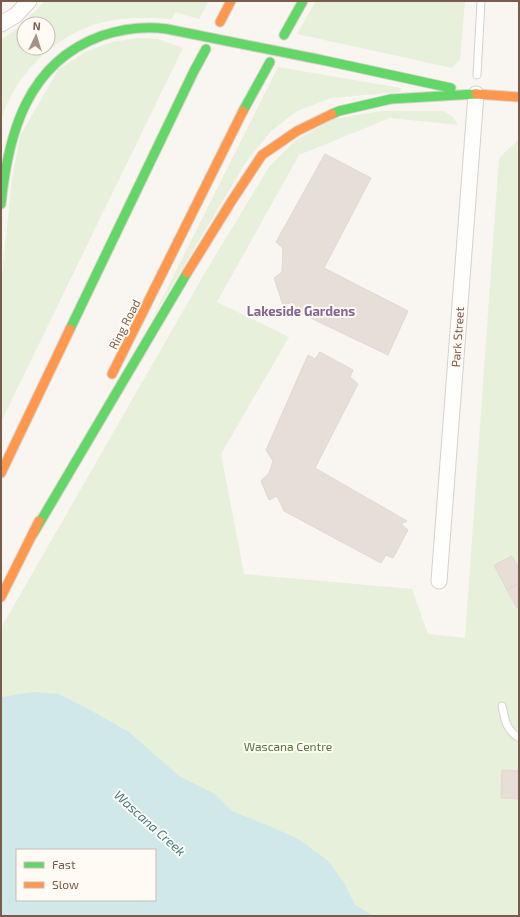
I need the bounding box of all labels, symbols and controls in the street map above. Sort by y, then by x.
north arrow [16,16,56,56]
text: N [32,19,41,32]
street label: Ring Road [105,297,143,351]
district label: Lakeside Gardens [247,303,355,319]
street label: Park Street [448,306,466,368]
park label: Wascana Centre [244,739,332,753]
water label: Wascana Creek [111,787,189,859]
legend [16,849,156,901]
text: Fast [52,857,76,871]
text: Slow [52,877,79,891]

